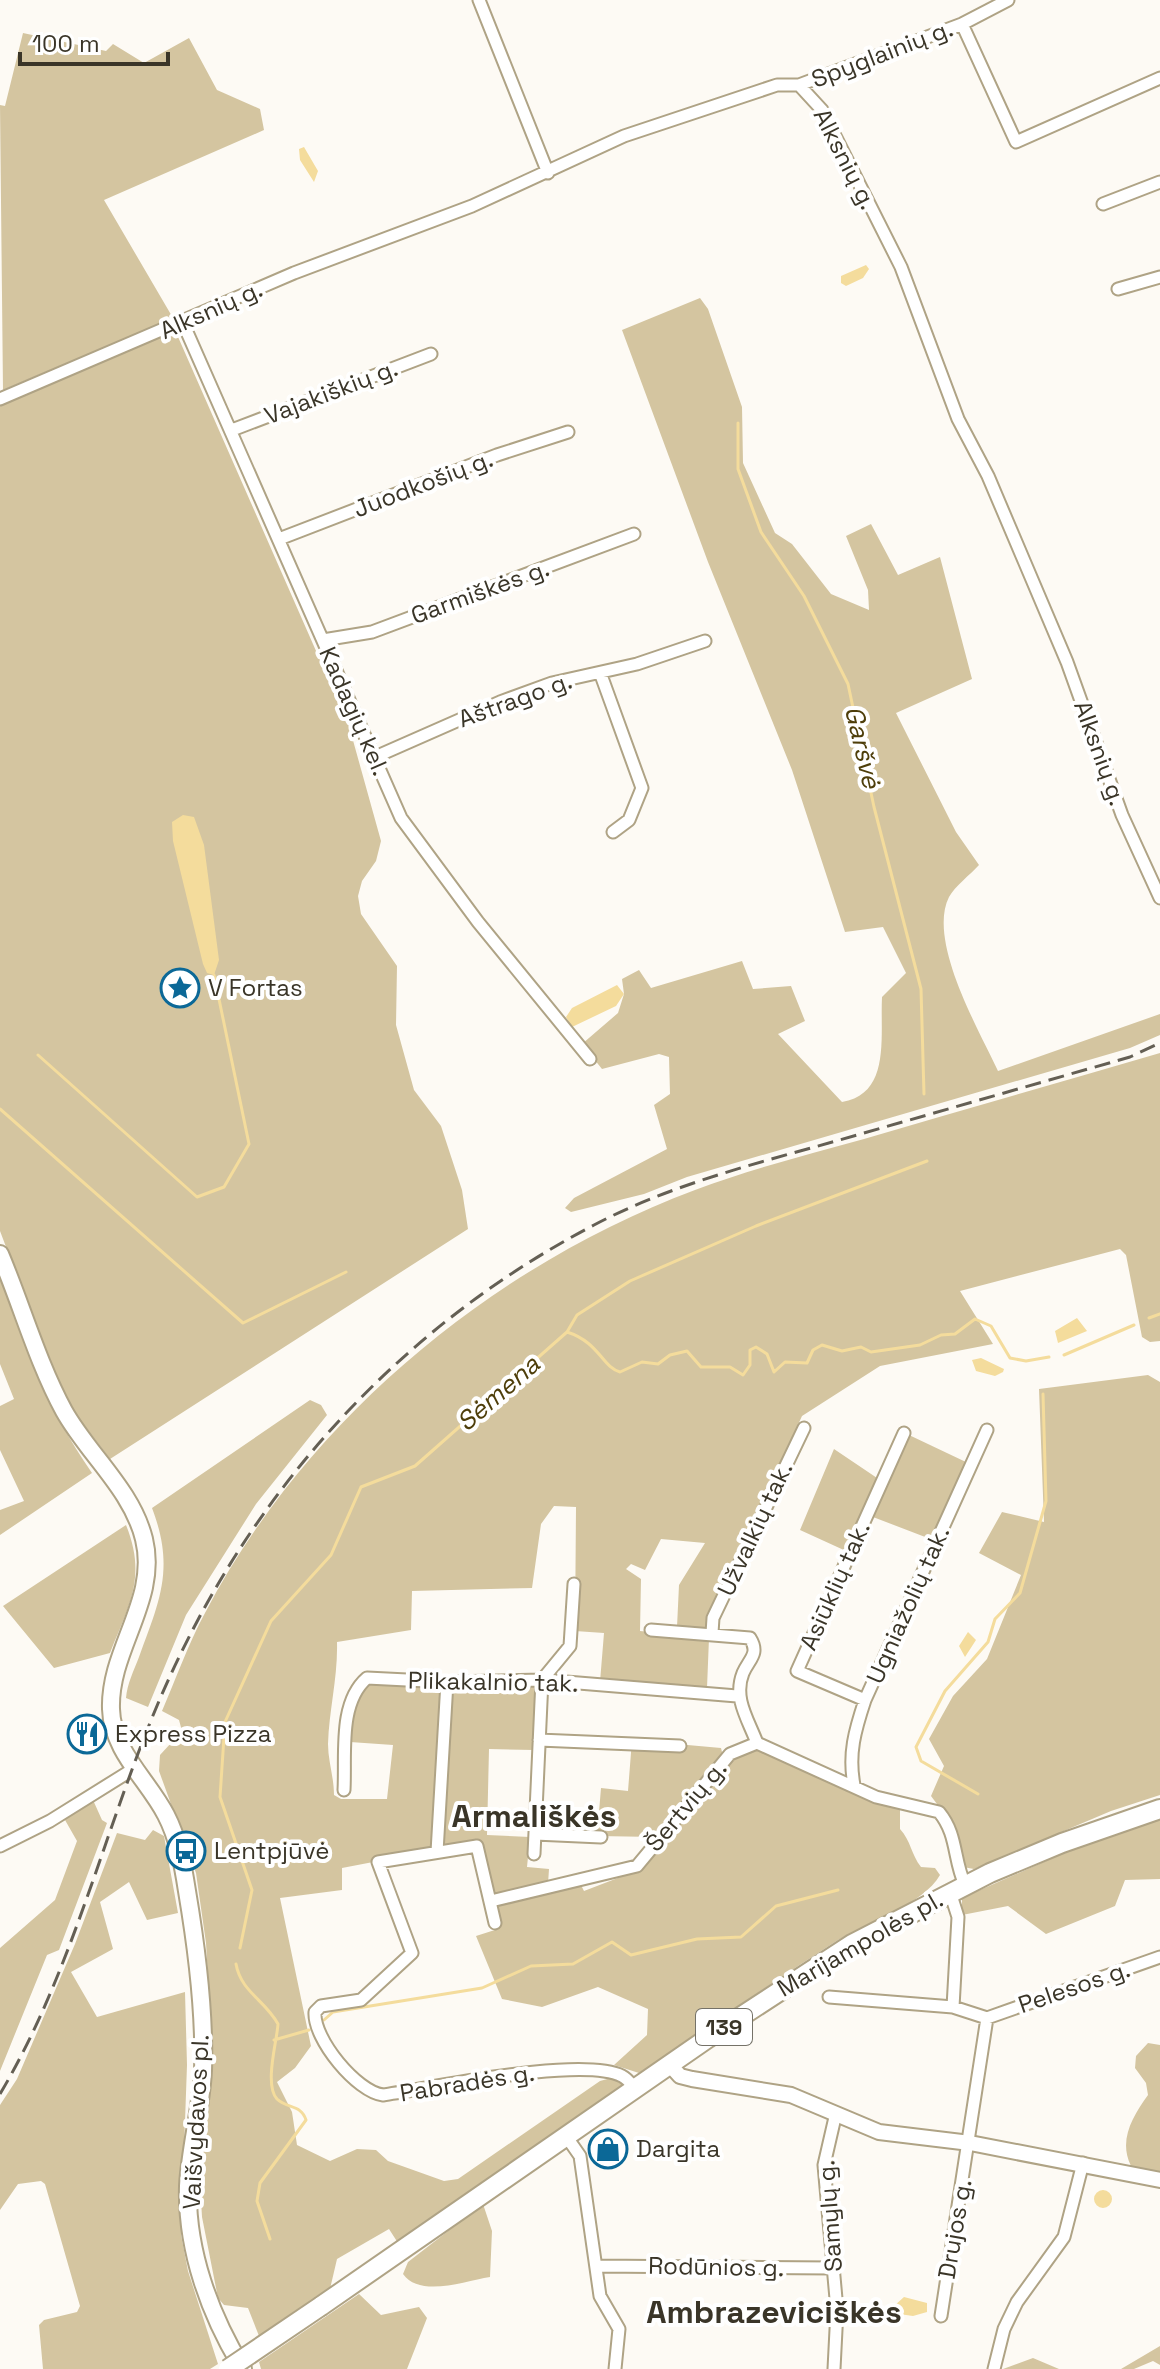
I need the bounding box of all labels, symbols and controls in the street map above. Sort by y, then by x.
street label: Spyglainių g. [807,12,957,95]
scale bar [20,16,168,66]
text: 100 m [32,28,100,59]
street label: Alksnių g. [807,103,884,214]
street label: Alksnių g. [155,273,267,346]
street label: Vajakiškių g. [260,352,402,431]
street label: Juodkošių g. [349,443,497,524]
street label: Garmiškės g. [407,552,553,631]
street label: Kadagių kel. [312,642,397,780]
street label: Aštrago g. [454,665,576,734]
street label: Alksnių g. [1067,696,1134,809]
water label: Garšvė [837,702,889,793]
place icon: V Fortas [159,967,201,1009]
place label: V Fortas [208,972,303,1003]
water label: Sėmena [449,1347,548,1439]
street label: Užvalkių tak. [710,1457,799,1601]
street label: Asiūklių tak. [792,1517,877,1655]
street label: Ugniažolių tak. [859,1521,956,1688]
street label: Plikakalnio tak. [408,1665,578,1698]
restaurant icon: Express Pizza [66,1713,108,1755]
place label: Express Pizza [115,1718,272,1749]
street label: Šertvių g. [638,1754,733,1858]
district label: Armališkės [452,1796,616,1836]
bus stop icon: Lentpjūvė [165,1830,207,1872]
place label: Lentpjūvė [214,1835,329,1866]
street label: Marijampolės pl. [771,1884,948,2004]
street label: Pelesos g. [1014,1953,1134,2020]
road number: 139 [696,2009,752,2045]
street label: Vaišvydavos pl. [175,2033,216,2210]
street label: Pabradės g. [398,2057,536,2108]
shop icon: Dargita [587,2128,629,2170]
place label: Dargita [636,2133,721,2164]
street label: Samylų g. [810,2159,849,2273]
street label: Drujos g. [930,2177,979,2281]
street label: Rodūnios g. [648,2250,784,2283]
district label: Ambrazeviciškės [646,2292,902,2332]

